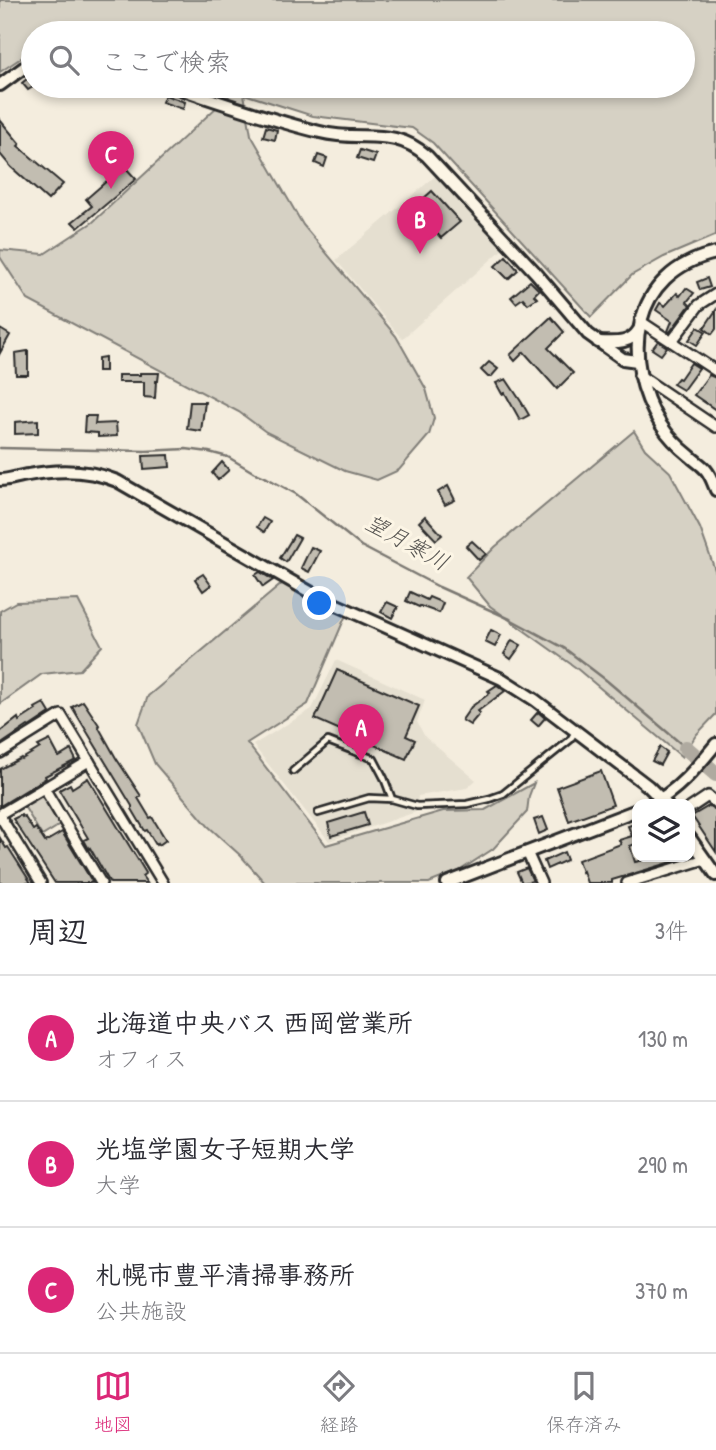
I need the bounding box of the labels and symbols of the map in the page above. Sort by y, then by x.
pin: C [88,131,134,189]
pin: B [397,196,443,254]
water label: 望月寒川 [359,506,455,577]
your location [302,586,336,620]
pin: A [338,704,384,762]

